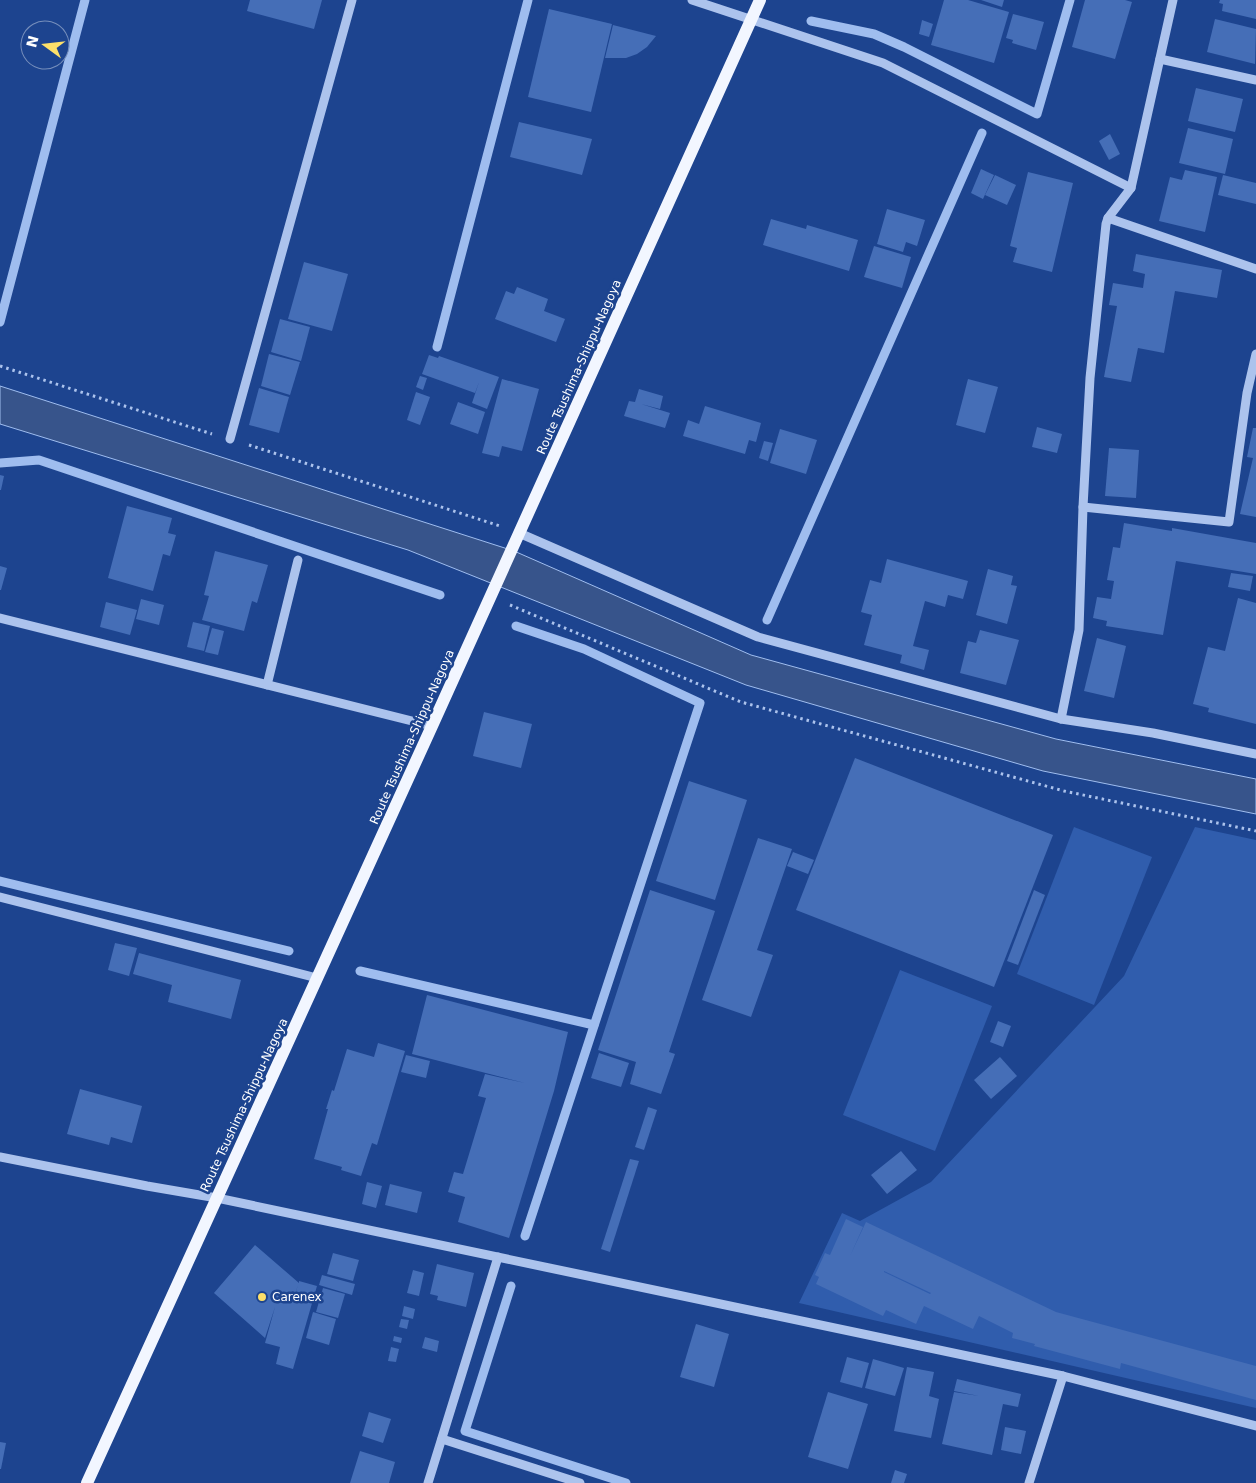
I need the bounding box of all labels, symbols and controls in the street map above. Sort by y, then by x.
north arrow [20,20,70,70]
text: N [23,34,42,49]
street label: Route Tsushima-Shippu-Nagoya [534,277,624,457]
street label: Route Tsushima-Shippu-Nagoya [367,647,457,827]
street label: Route Tsushima-Shippu-Nagoya [198,1016,290,1194]
place label: Carenex [272,1290,322,1304]
marker: Carenex [256,1291,268,1303]

